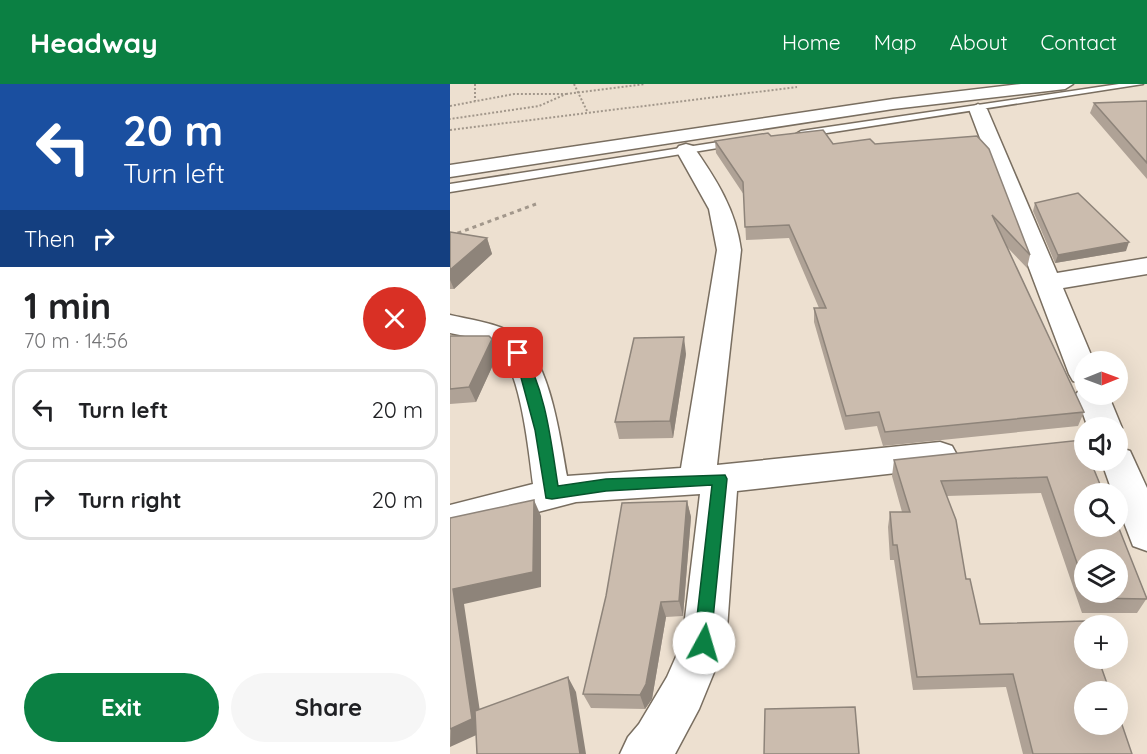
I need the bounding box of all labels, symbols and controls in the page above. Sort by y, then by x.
text: Headway [30,25,158,60]
text: Home [782,29,841,55]
text: Map [874,29,917,55]
text: About [950,29,1008,55]
text: Contact [1041,29,1117,55]
text: 20 m [123,104,223,157]
icon: left [24,108,102,186]
text: Turn left [123,156,225,190]
icon: right [87,222,120,255]
text: Then [24,225,75,253]
text: 1 min [24,283,111,328]
button: close [363,287,426,350]
pin [492,327,543,378]
text: 70 m · 14:56 [24,328,128,353]
icon: arrive [501,336,534,369]
north arrow [1074,351,1128,405]
map controls [1074,351,1128,735]
icon: left [27,393,60,426]
text: Turn left [78,396,168,424]
text: 20 m [372,396,423,424]
button: sound [1074,417,1128,471]
icon: right [27,483,60,516]
button: search [1074,483,1128,537]
text: Turn right [78,486,182,514]
text: 20 m [372,486,423,514]
button: layers [1074,549,1128,603]
position arrow [672,611,736,675]
button: + [1074,615,1128,669]
button: Exit [24,673,219,742]
button: Share [231,673,426,742]
button: − [1074,681,1128,735]

